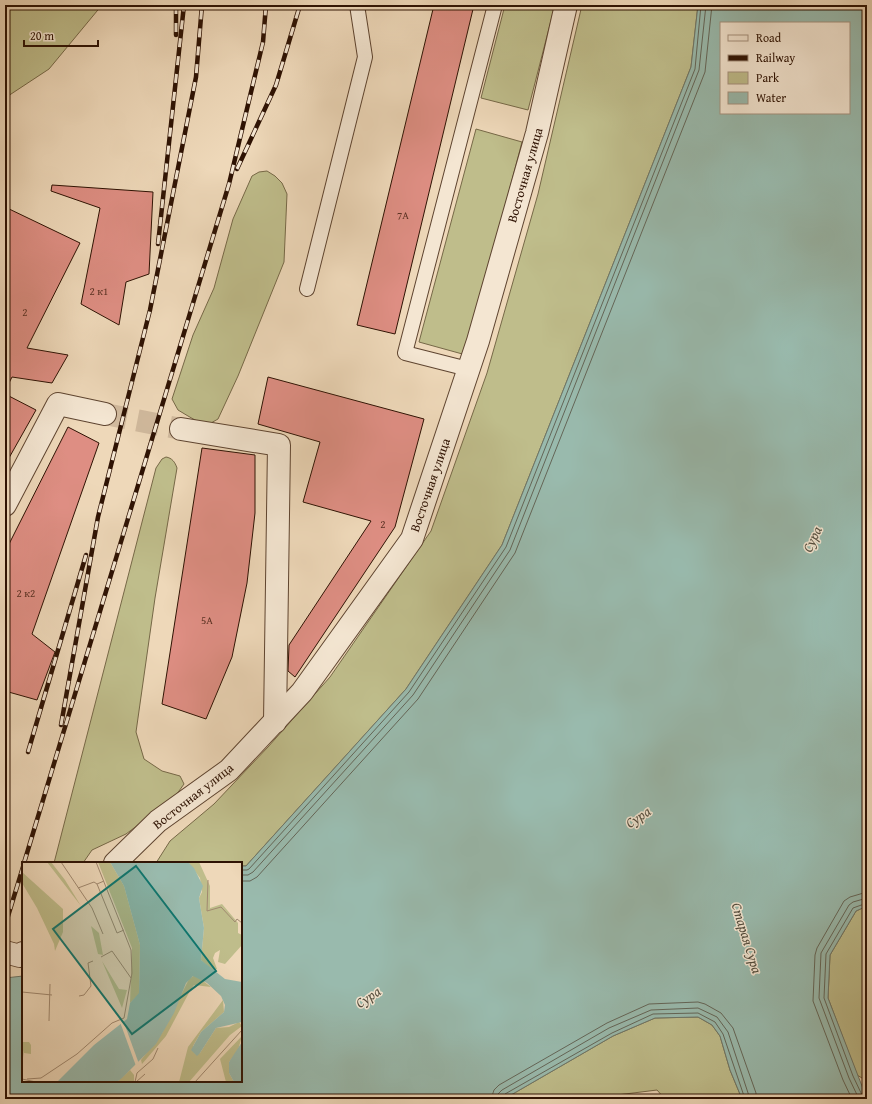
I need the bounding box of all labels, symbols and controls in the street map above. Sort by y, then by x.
scale bar [24,22,98,48]
legend [720,22,850,114]
text: 20 m [30,27,54,44]
text: Road [756,29,782,46]
text: Railway [756,49,795,66]
text: Park [756,69,780,86]
text: Water [756,89,786,106]
street label: Восточная улица [502,125,548,225]
house number: 7А [397,207,409,223]
house number: 2 к1 [90,283,108,299]
house number: 2 [22,304,28,320]
street label: Восточная улица [405,435,455,534]
house number: 2 [380,516,386,532]
water label: Сура [797,522,827,555]
house number: 2 к2 [17,585,35,601]
house number: 5А [201,612,213,628]
street label: Восточная улица [149,758,238,834]
water label: Сура [621,801,655,833]
inset map [22,862,242,1082]
water label: Старая Сура [727,900,767,976]
water label: Сура [351,981,385,1013]

